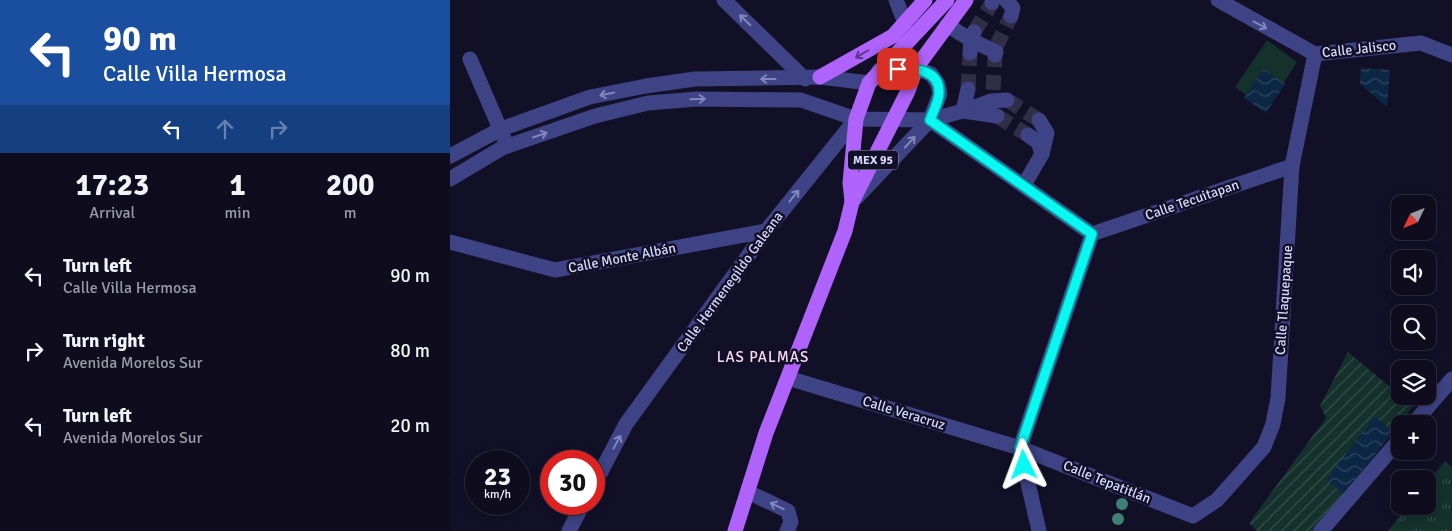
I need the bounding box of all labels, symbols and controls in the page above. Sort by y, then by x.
one-way arrow [738,14,751,26]
text: 90 m [103,17,177,60]
icon: left [20,20,85,85]
one-way arrow [1253,20,1267,30]
street label: Calle Jalisco [1321,37,1397,61]
pin [877,48,919,90]
one-way arrow [856,50,870,60]
icon: arrive [884,55,912,83]
text: Calle Villa Hermosa [103,60,287,87]
one-way arrow [760,74,776,84]
one-way arrow [599,90,615,99]
one-way arrow [690,95,706,104]
icon: left [158,115,186,143]
icon: ahead [211,115,239,143]
icon: right [264,115,292,143]
one-way arrow [532,130,548,139]
one-way arrow [904,135,916,148]
road number: MEX 95 [848,150,898,170]
text: 17:23 [75,167,149,204]
text: 1 [229,167,246,204]
text: 200 [326,167,374,204]
street label: Calle Tecuitapan [1143,176,1241,224]
one-way arrow [788,190,799,203]
north arrow [1391,195,1436,240]
map controls [1391,195,1436,515]
text: Arrival [89,203,135,223]
text: min [225,203,250,223]
text: m [344,203,357,223]
street label: Calle Hermenegildo Galeana [673,208,787,356]
street label: Calle Monte Albán [567,239,677,277]
street label: Calle Tlaquepaque [1272,245,1296,355]
button: sound [1391,250,1436,295]
text: Turn left [63,254,132,278]
icon: left [20,262,48,290]
text: 90 m [390,264,430,288]
text: Calle Villa Hermosa [63,278,197,298]
button: search [1391,305,1436,350]
text: Turn right [63,329,145,353]
icon: right [20,337,48,365]
text: 80 m [390,339,430,363]
district label: LAS PALMAS [717,348,809,366]
text: Avenida Morelos Sur [63,353,203,373]
button: layers [1391,360,1436,405]
street label: Calle Veracruz [861,392,947,434]
text: Turn left [63,404,132,428]
icon: left [20,412,48,440]
text: 20 m [390,414,430,438]
button: + [1391,415,1436,460]
text: Avenida Morelos Sur [63,428,203,448]
one-way arrow [612,434,622,449]
position arrow [997,438,1049,490]
speed limit sign: 30 [540,450,605,515]
street label: Calle Tepatitlán [1061,457,1153,507]
text: 23 [484,461,511,492]
button: − [1391,470,1436,515]
text: km/h [484,487,511,502]
one-way arrow [770,501,785,511]

